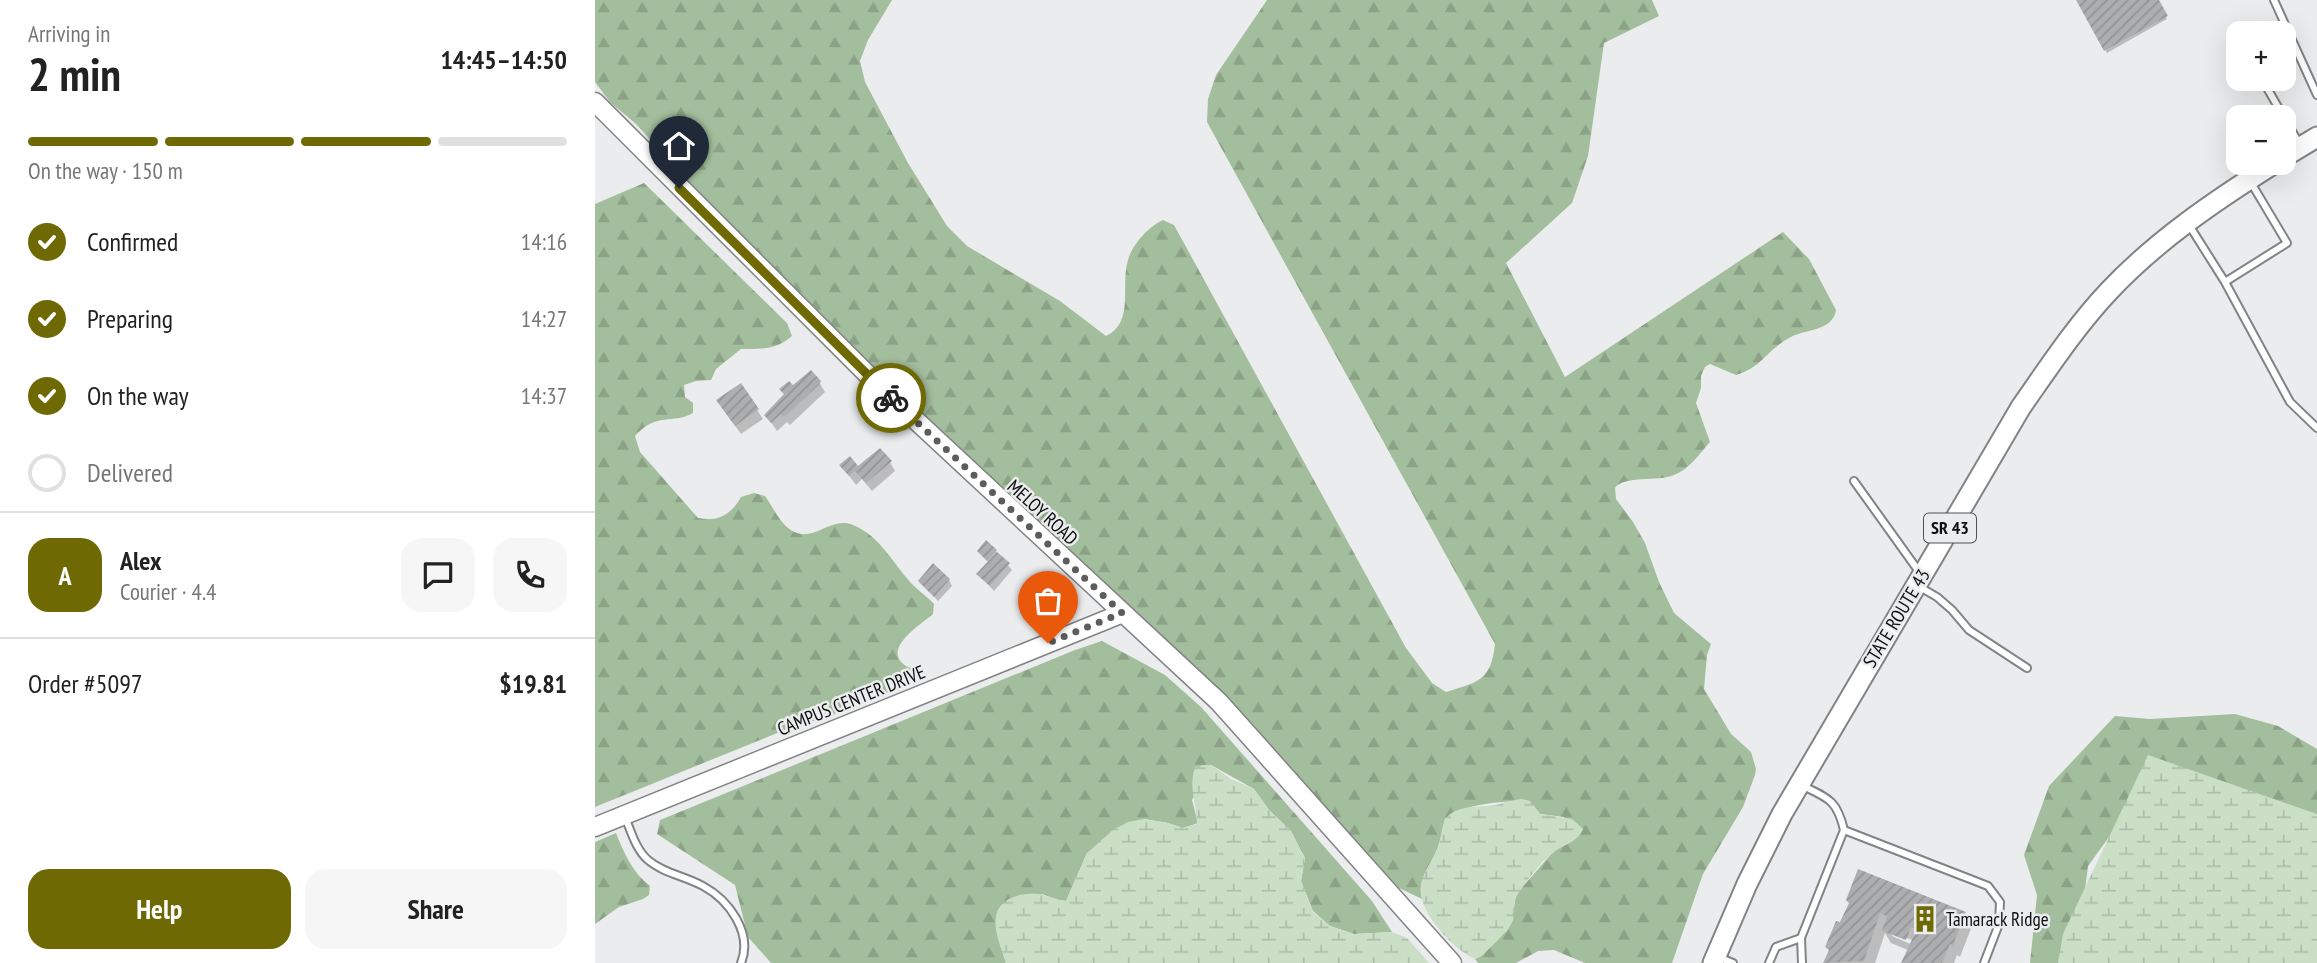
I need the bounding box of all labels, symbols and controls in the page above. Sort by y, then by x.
text: Arriving in [28,19,110,48]
map controls [2226,21,2296,175]
button: + [2226,21,2296,91]
text: 14:45–14:50 [440,43,567,76]
text: 2 min [28,44,121,104]
button: − [2226,105,2296,175]
pin [649,116,709,188]
icon: home [660,127,698,165]
text: On the way · 150 m [28,156,183,185]
icon: check [28,223,66,261]
text: Confirmed [87,225,178,258]
text: 14:16 [521,227,567,256]
icon: check [28,300,66,338]
text: Preparing [87,302,173,335]
text: 14:27 [521,304,567,333]
courier [856,363,926,433]
icon: check [28,377,66,415]
text: On the way [87,379,189,412]
icon: bike [872,379,910,417]
text: 14:37 [521,381,567,410]
text: Delivered [87,456,173,489]
street label: MELOY ROAD [1003,474,1083,550]
road number: SR 43 [1924,514,1976,542]
button: chat [401,538,475,612]
button: phone [493,538,567,612]
text: Alex [120,544,161,577]
text: A [58,559,72,592]
street label: STATE ROUTE 43 [1857,564,1935,672]
pin [1018,571,1078,643]
text: Courier · 4.4 [120,577,216,606]
icon: bag [1029,582,1067,620]
street label: CAMPUS CENTER DRIVE [774,659,928,741]
text: Order #5097 [28,667,143,700]
text: $19.81 [499,667,567,700]
button: Help [28,869,291,949]
button: Share [305,869,567,949]
building icon: Tamarack Ridge [1910,904,1940,934]
place label: Tamarack Ridge [1946,907,2049,931]

